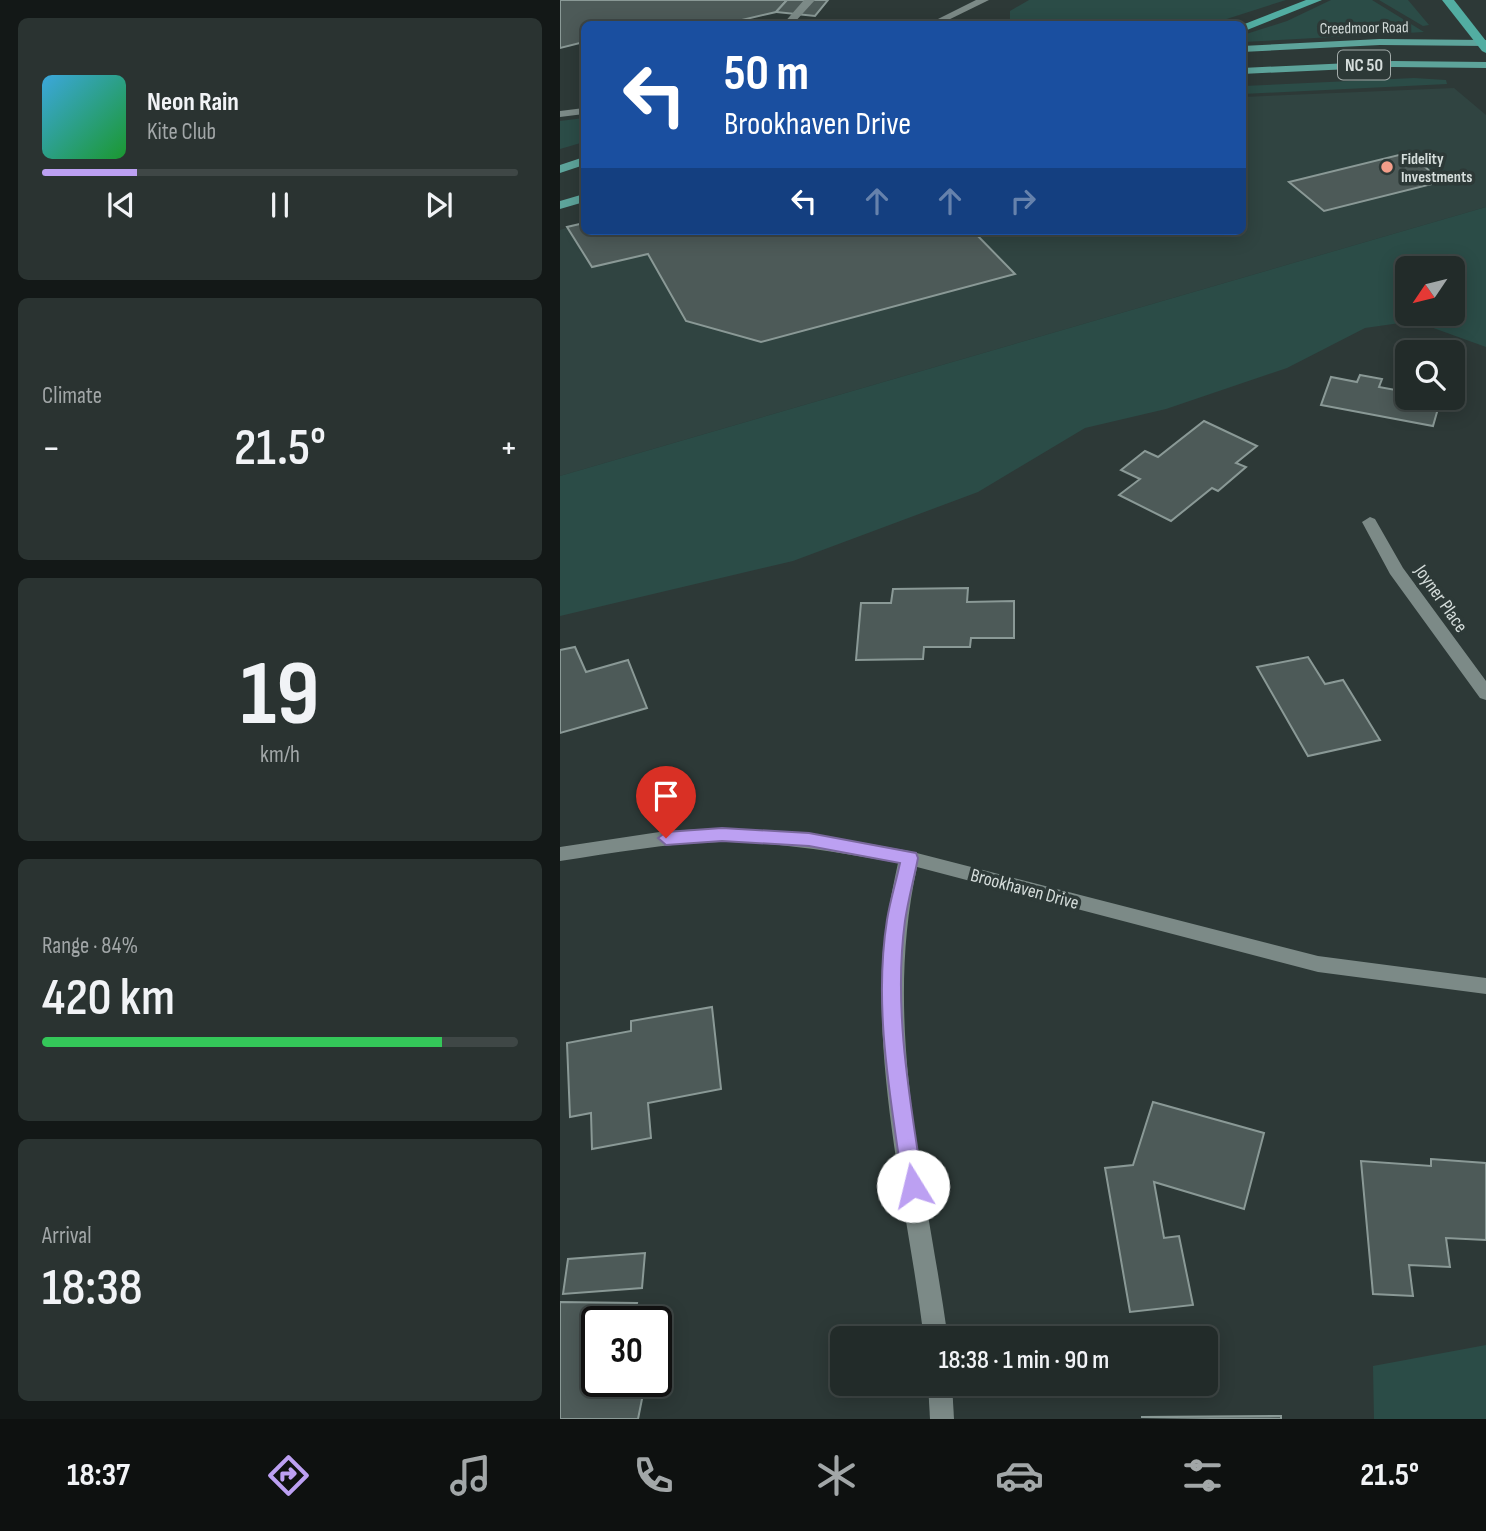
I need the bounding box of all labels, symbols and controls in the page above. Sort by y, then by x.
street label: Creedmoor Road [1319,18,1409,39]
text: 50 m [724,45,809,104]
icon: left [609,49,700,140]
road number: NC 50 [1338,51,1390,80]
text: Neon Rain [147,87,239,118]
text: Brookhaven Drive [724,105,911,144]
text: Kite Club [147,118,216,146]
place label: Fidelity Investments [1401,150,1473,187]
marker: Fidelity Investments [1379,159,1395,175]
icon: left [785,182,823,220]
icon: ahead [858,182,896,220]
icon: ahead [931,182,969,220]
icon: right [1004,182,1042,220]
icon: previous [102,186,140,224]
icon: pause [261,186,299,224]
icon: next [420,186,458,224]
north arrow [1395,256,1465,326]
map controls [1395,256,1465,410]
button: search [1395,340,1465,410]
text: Climate [42,382,102,410]
text: 21.5° [234,417,326,480]
text: − [42,426,61,471]
text: + [499,426,518,471]
street label: Joyner Place [1409,560,1472,637]
text: 19 [241,641,319,750]
text: km/h [260,741,300,769]
pin [636,766,696,838]
icon: arrive [647,777,685,815]
street label: Brookhaven Drive [968,864,1081,915]
text: Range · 84% [42,932,138,960]
text: 420 km [42,967,175,1030]
position arrow [876,1149,950,1223]
text: Arrival [42,1222,91,1250]
text: 18:38 [42,1257,143,1320]
speed limit sign: 30 [581,1306,672,1397]
text: 18:38 · 1 min · 90 m [939,1345,1109,1376]
icon: directions [264,1451,313,1500]
icon: music [446,1451,495,1500]
icon: phone [629,1451,678,1500]
icon: climate [812,1451,861,1500]
icon: car [995,1451,1044,1500]
icon: filters [1178,1451,1227,1500]
text: 18:37 [67,1456,130,1495]
text: 21.5° [1360,1456,1419,1495]

